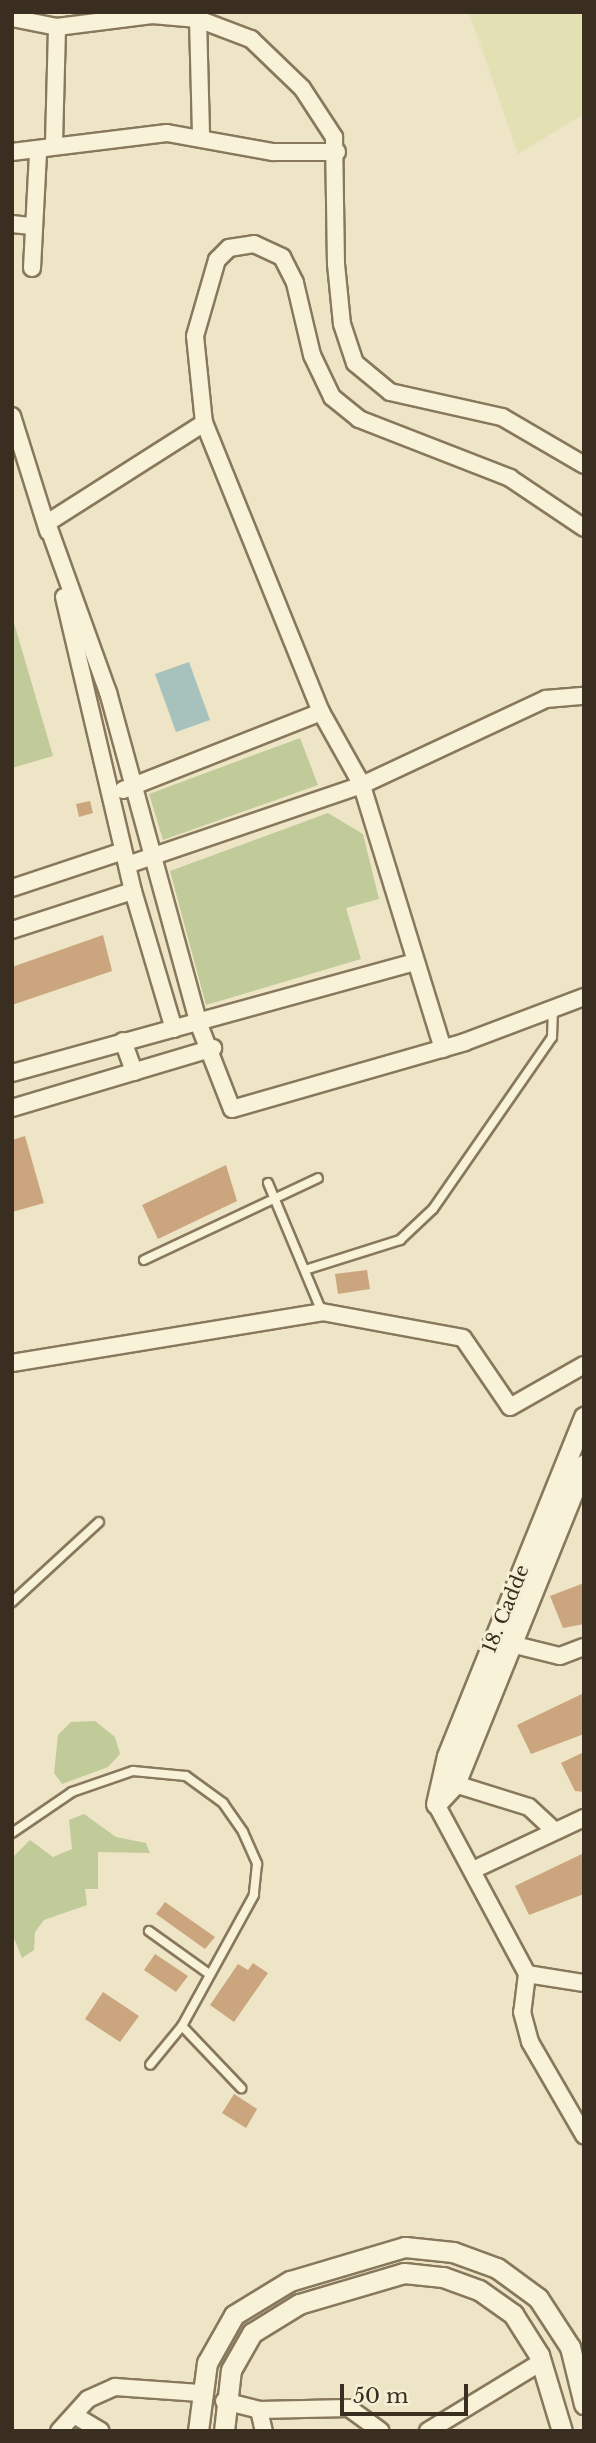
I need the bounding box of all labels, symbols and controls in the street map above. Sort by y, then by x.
street label: 18. Cadde [478,1562,534,1656]
scale bar [344,2370,472,2414]
text: 50 m [353,2383,408,2409]

